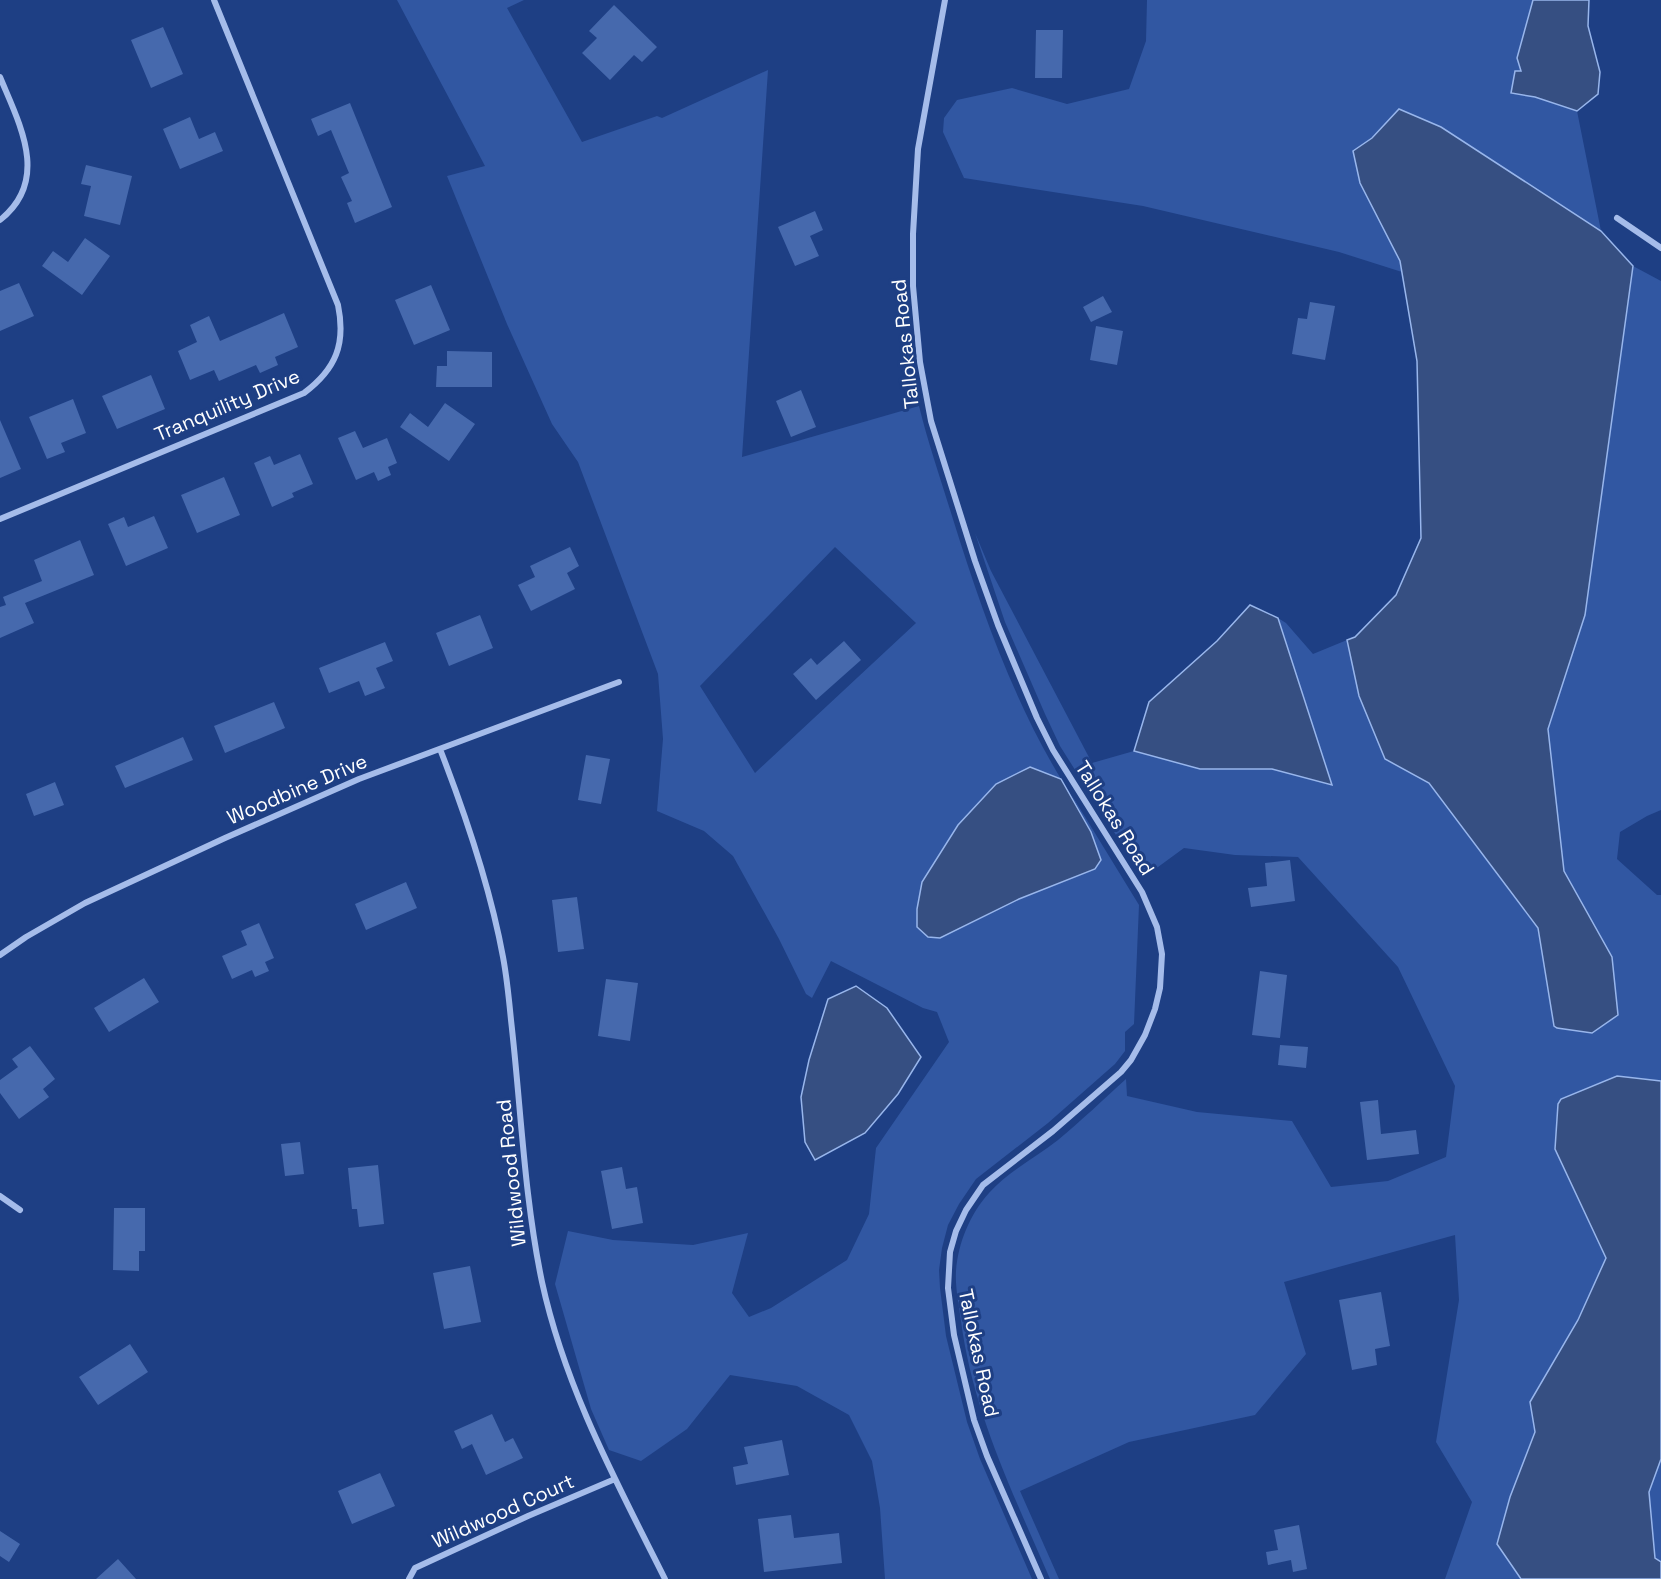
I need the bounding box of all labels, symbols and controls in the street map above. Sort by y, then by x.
street label: Tallokas Road [885,278,925,410]
street label: Tranquility Drive [150,363,304,447]
street label: Woodbine Drive [223,748,371,830]
street label: Tallokas Road [1069,756,1161,880]
street label: Wildwood Road [490,1098,532,1248]
street label: Tallokas Road [953,1287,1005,1419]
street label: Wildwood Court [428,1468,578,1554]

